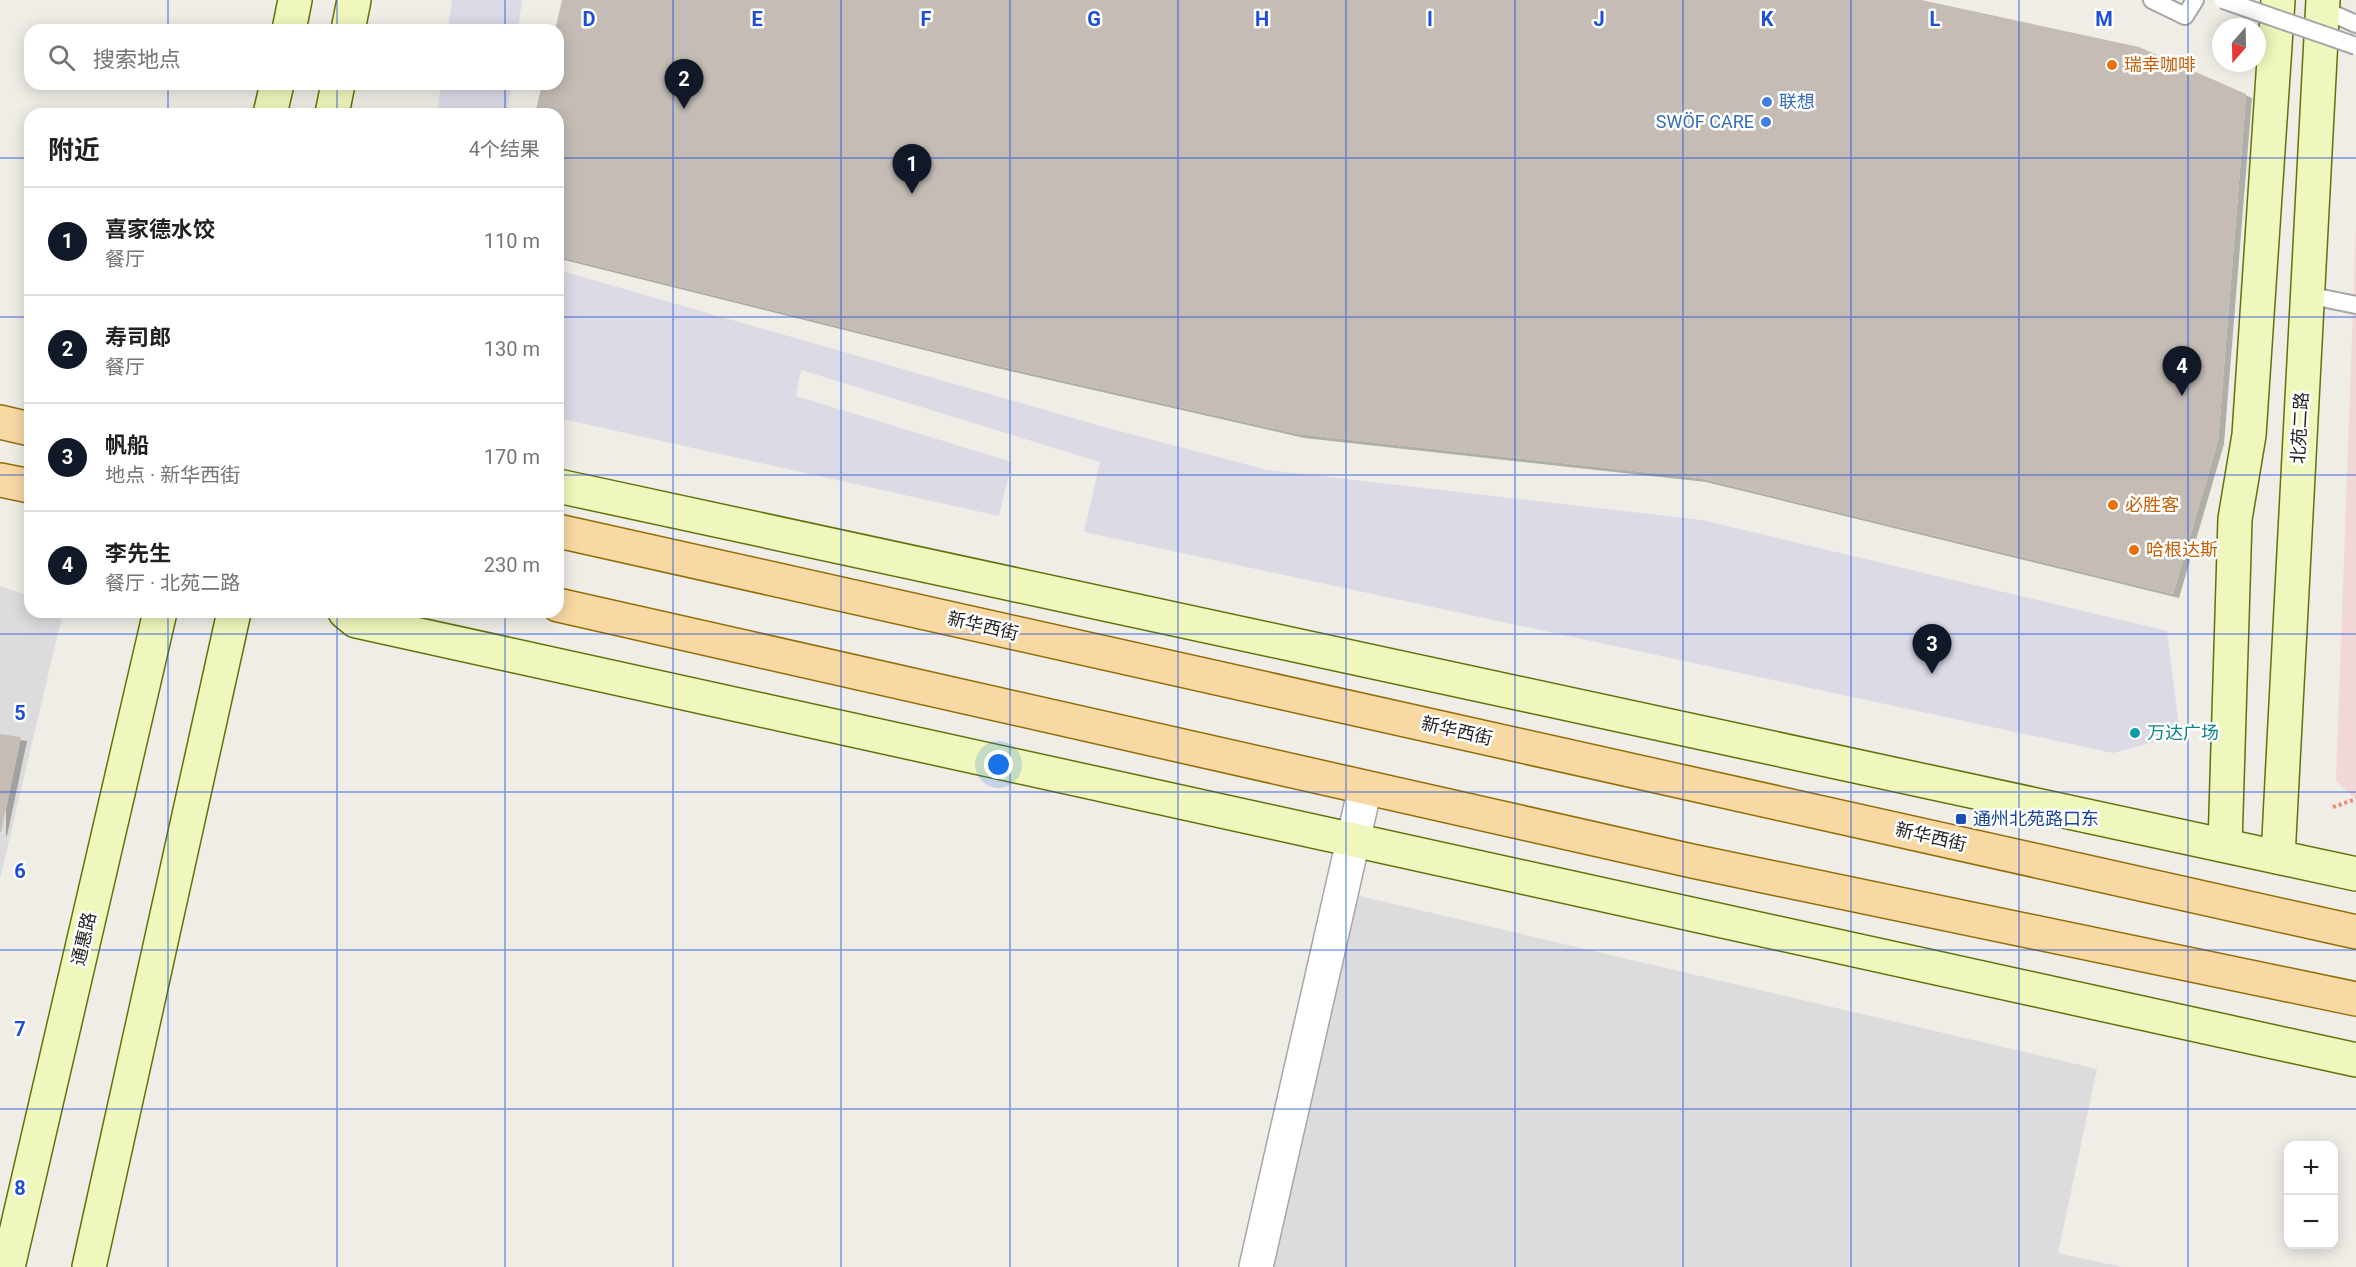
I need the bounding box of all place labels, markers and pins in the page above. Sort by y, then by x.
place label: 瑞幸咖啡 [2124,54,2196,75]
marker: 瑞幸咖啡 [2105,58,2119,72]
pin: 2 [664,60,704,109]
place label: 联想 [1779,91,1815,112]
marker: 联想 [1760,95,1774,109]
place label: SWÖF CARE [1656,111,1754,132]
marker: SWÖF CARE [1759,115,1773,129]
pin: 1 [892,144,932,194]
pin: 4 [2162,346,2202,396]
place label: 必胜客 [2125,494,2179,515]
marker: 必胜客 [2106,498,2120,512]
place label: 哈根达斯 [2146,539,2218,560]
marker: 哈根达斯 [2127,543,2141,557]
pin: 3 [1912,624,1952,674]
place label: 万达广场 [2147,722,2219,743]
marker: 万达广场 [2128,726,2142,740]
place label: 通州北苑路口东 [1973,808,2099,829]
marker: 通州北苑路口东 [1954,812,1968,826]

